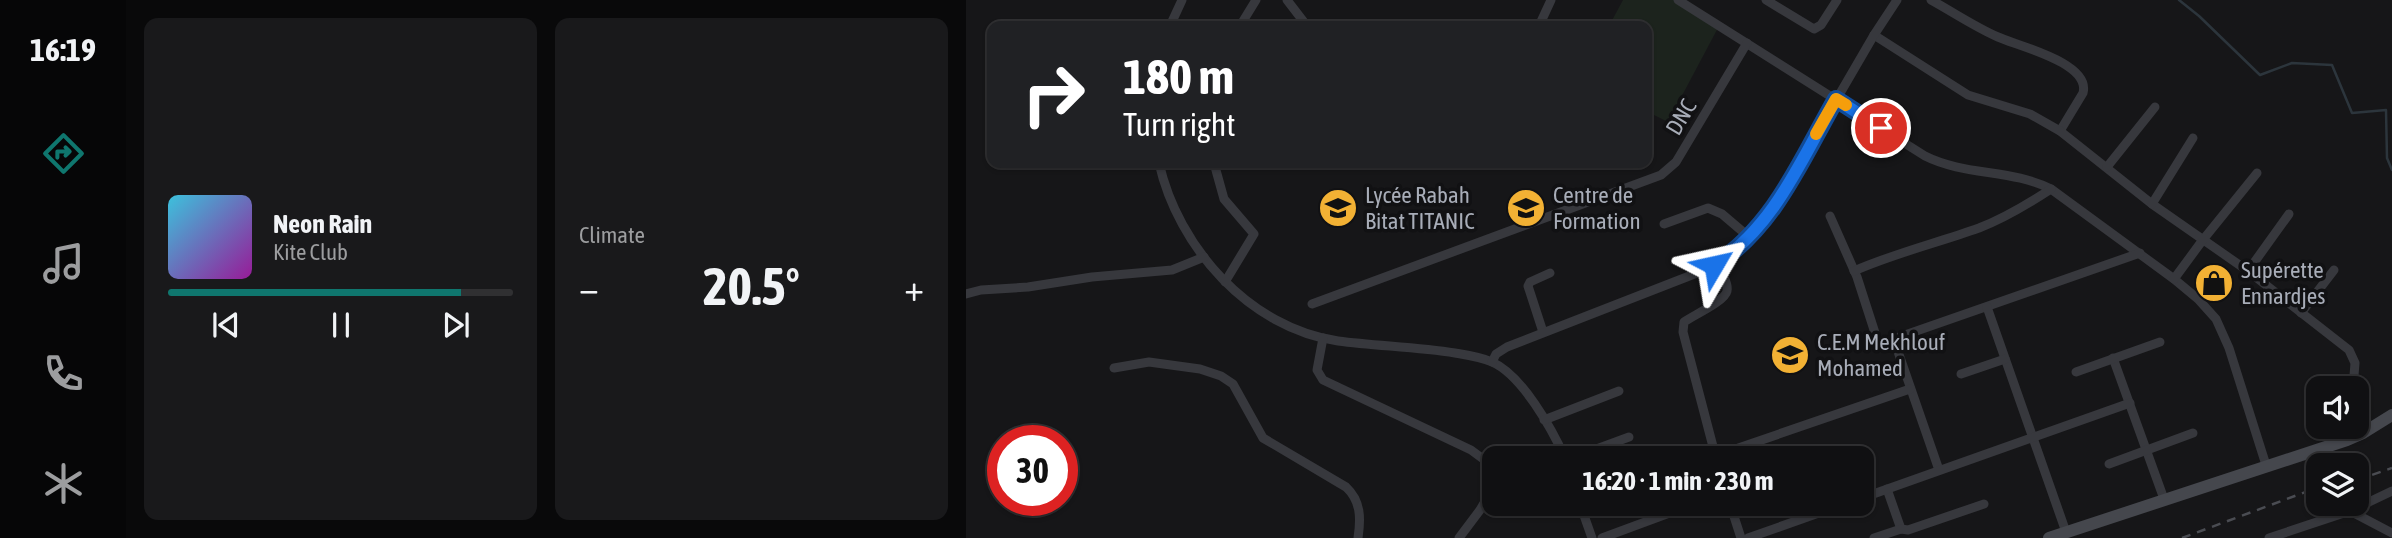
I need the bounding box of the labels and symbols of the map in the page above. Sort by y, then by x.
street label: DNC [1660,95,1702,139]
pin [1851,98,1911,158]
place label: Lycée Rabah Bitat TITANIC [1365,182,1474,234]
place label: Centre de Formation [1553,182,1641,234]
school or university icon: Lycée Rabah Bitat TITANIC [1317,187,1359,229]
school or university icon: Centre de Formation [1505,187,1547,229]
position arrow [1677,228,1751,302]
place label: Supérette Ennardjes [2241,257,2325,309]
shop icon: Supérette Ennardjes [2193,262,2235,304]
place label: C.E.M Mekhlouf Mohamed [1817,329,1945,381]
school or university icon: C.E.M Mekhlouf Mohamed [1769,334,1811,376]
speed limit sign: 30 [987,425,1078,516]

